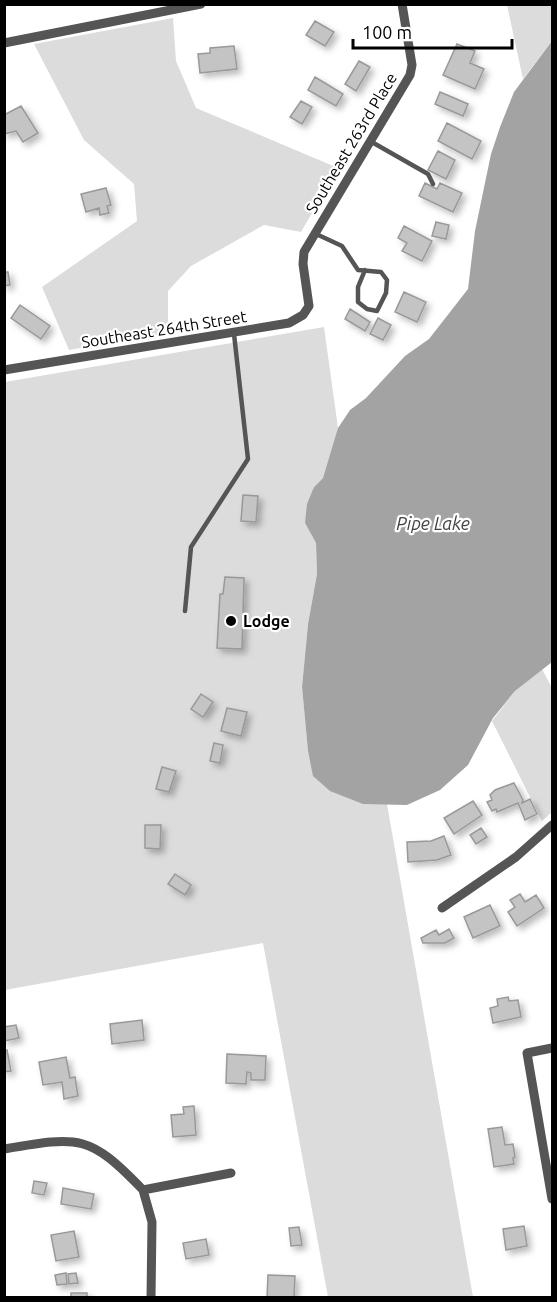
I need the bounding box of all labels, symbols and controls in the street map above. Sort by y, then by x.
scale bar [353,12,512,50]
text: 100 m [362,22,412,42]
street label: Southeast 263rd Place [302,70,400,216]
street label: Southeast 264th Street [80,307,249,351]
water label: Pipe Lake [396,513,470,533]
place label: Lodge [243,612,290,630]
marker: Lodge [224,614,238,628]

